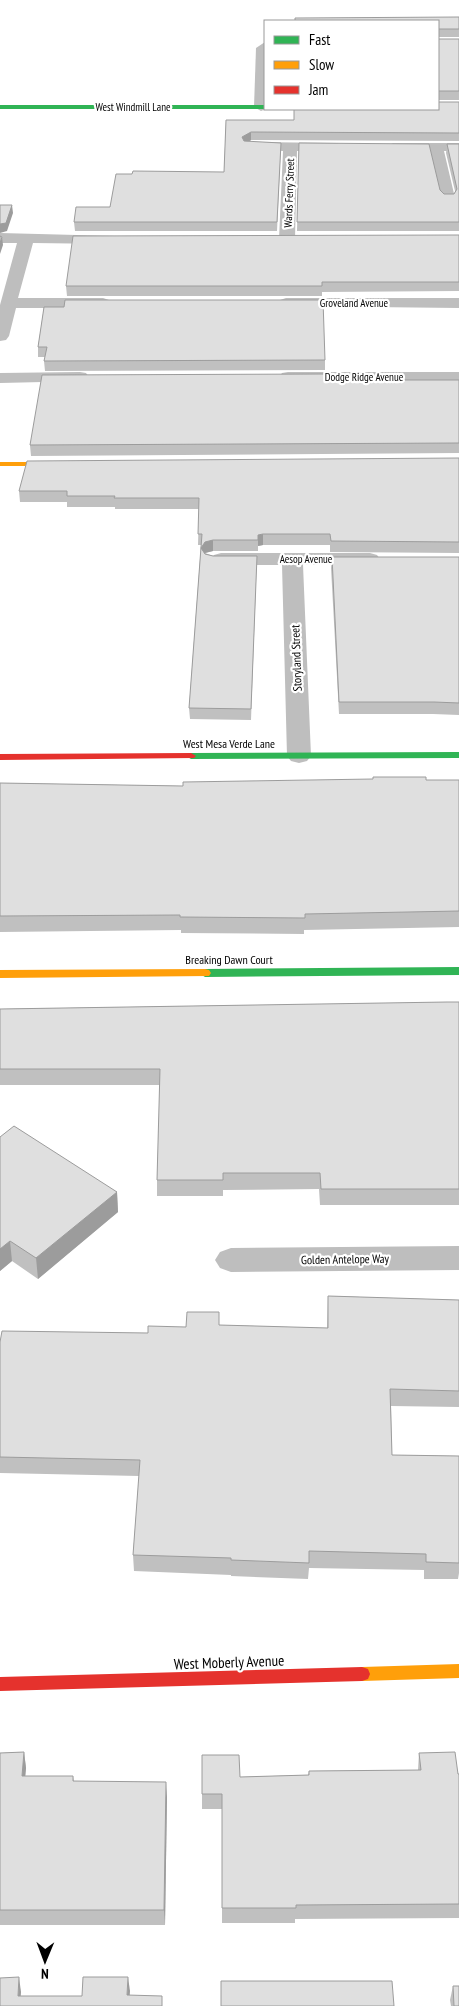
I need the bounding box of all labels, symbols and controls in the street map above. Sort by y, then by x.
legend [264,20,439,110]
text: Fast [309,30,330,49]
text: Slow [309,55,334,74]
text: Jam [308,80,328,99]
street label: West Windmill Lane [96,100,171,114]
street label: Wards Ferry Street [281,158,297,228]
street label: Groveland Avenue [320,296,389,310]
street label: Dodge Ridge Avenue [325,370,404,384]
street label: Aesop Avenue [280,552,333,566]
street label: Storyland Street [287,624,305,692]
street label: West Mesa Verde Lane [183,736,275,751]
street label: Breaking Dawn Court [185,952,273,967]
street label: Golden Antelope Way [301,1251,390,1267]
street label: West Moberly Avenue [174,1651,284,1673]
north arrow [20,1936,70,1986]
text: N [41,1965,49,1983]

